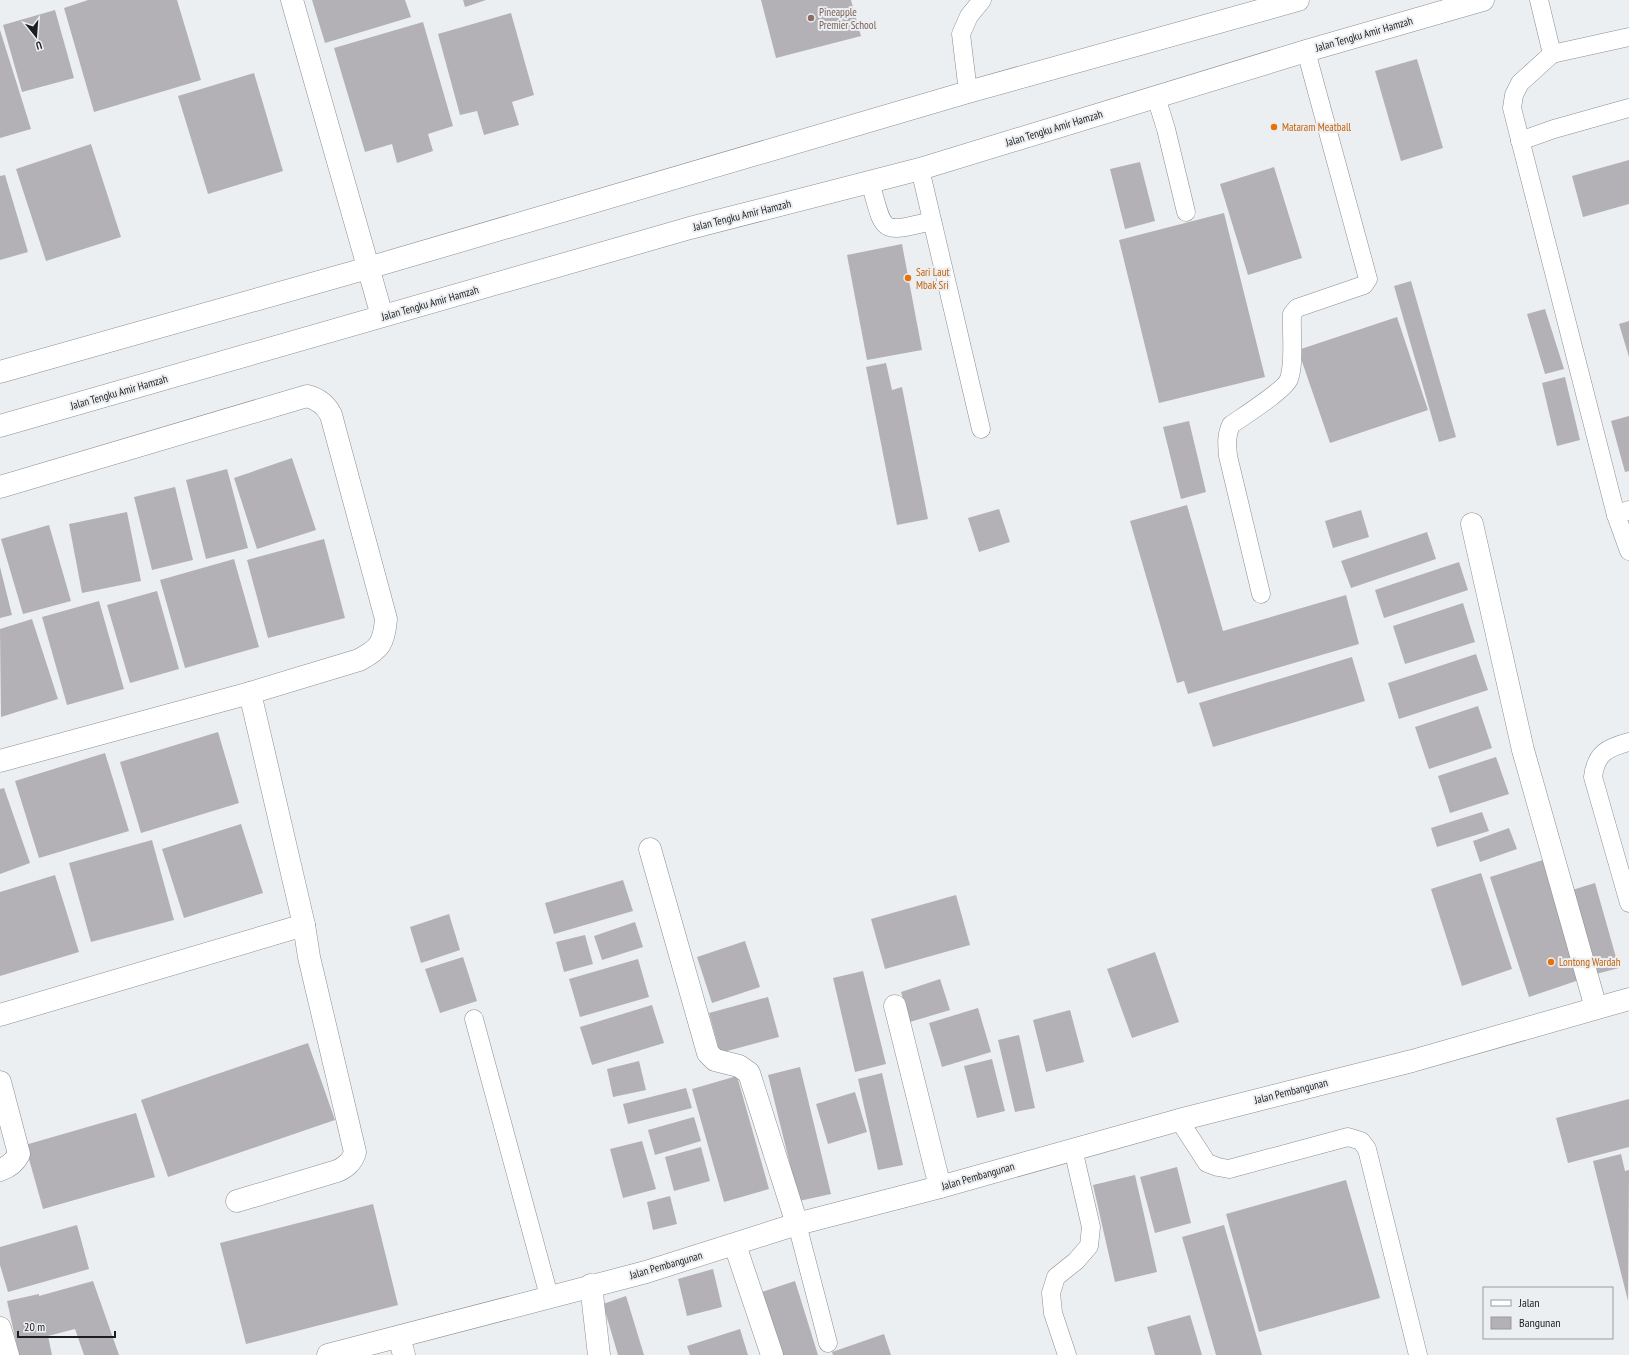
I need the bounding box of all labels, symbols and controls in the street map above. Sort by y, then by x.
place label: Pineapple Premier School [819,5,877,32]
marker: Pineapple Premier School [806,13,816,23]
street label: Jalan Tengku Amir Hamzah [1313,13,1414,55]
north arrow [16,16,56,56]
text: U [34,38,44,53]
street label: Jalan Tengku Amir Hamzah [1003,107,1104,150]
place label: Mataram Meatball [1282,120,1351,134]
marker: Mataram Meatball [1269,122,1279,132]
street label: Jalan Tengku Amir Hamzah [691,196,793,234]
place label: Sari Laut Mbak Sri [916,265,949,292]
marker: Sari Laut Mbak Sri [903,273,913,283]
street label: Jalan Tengku Amir Hamzah [379,282,480,324]
street label: Jalan Tengku Amir Hamzah [68,371,169,413]
place label: Lontong Wardah [1559,955,1621,969]
marker: Lontong Wardah [1546,957,1556,967]
street label: Jalan Pembangunan [1252,1075,1329,1107]
street label: Jalan Pembangunan [939,1159,1016,1193]
street label: Jalan Pembangunan [627,1248,704,1282]
legend [1483,1287,1613,1339]
text: Jalan [1518,1295,1540,1310]
scale bar [18,1313,115,1339]
text: Bangunan [1519,1315,1560,1330]
text: 20 m [24,1319,45,1334]

